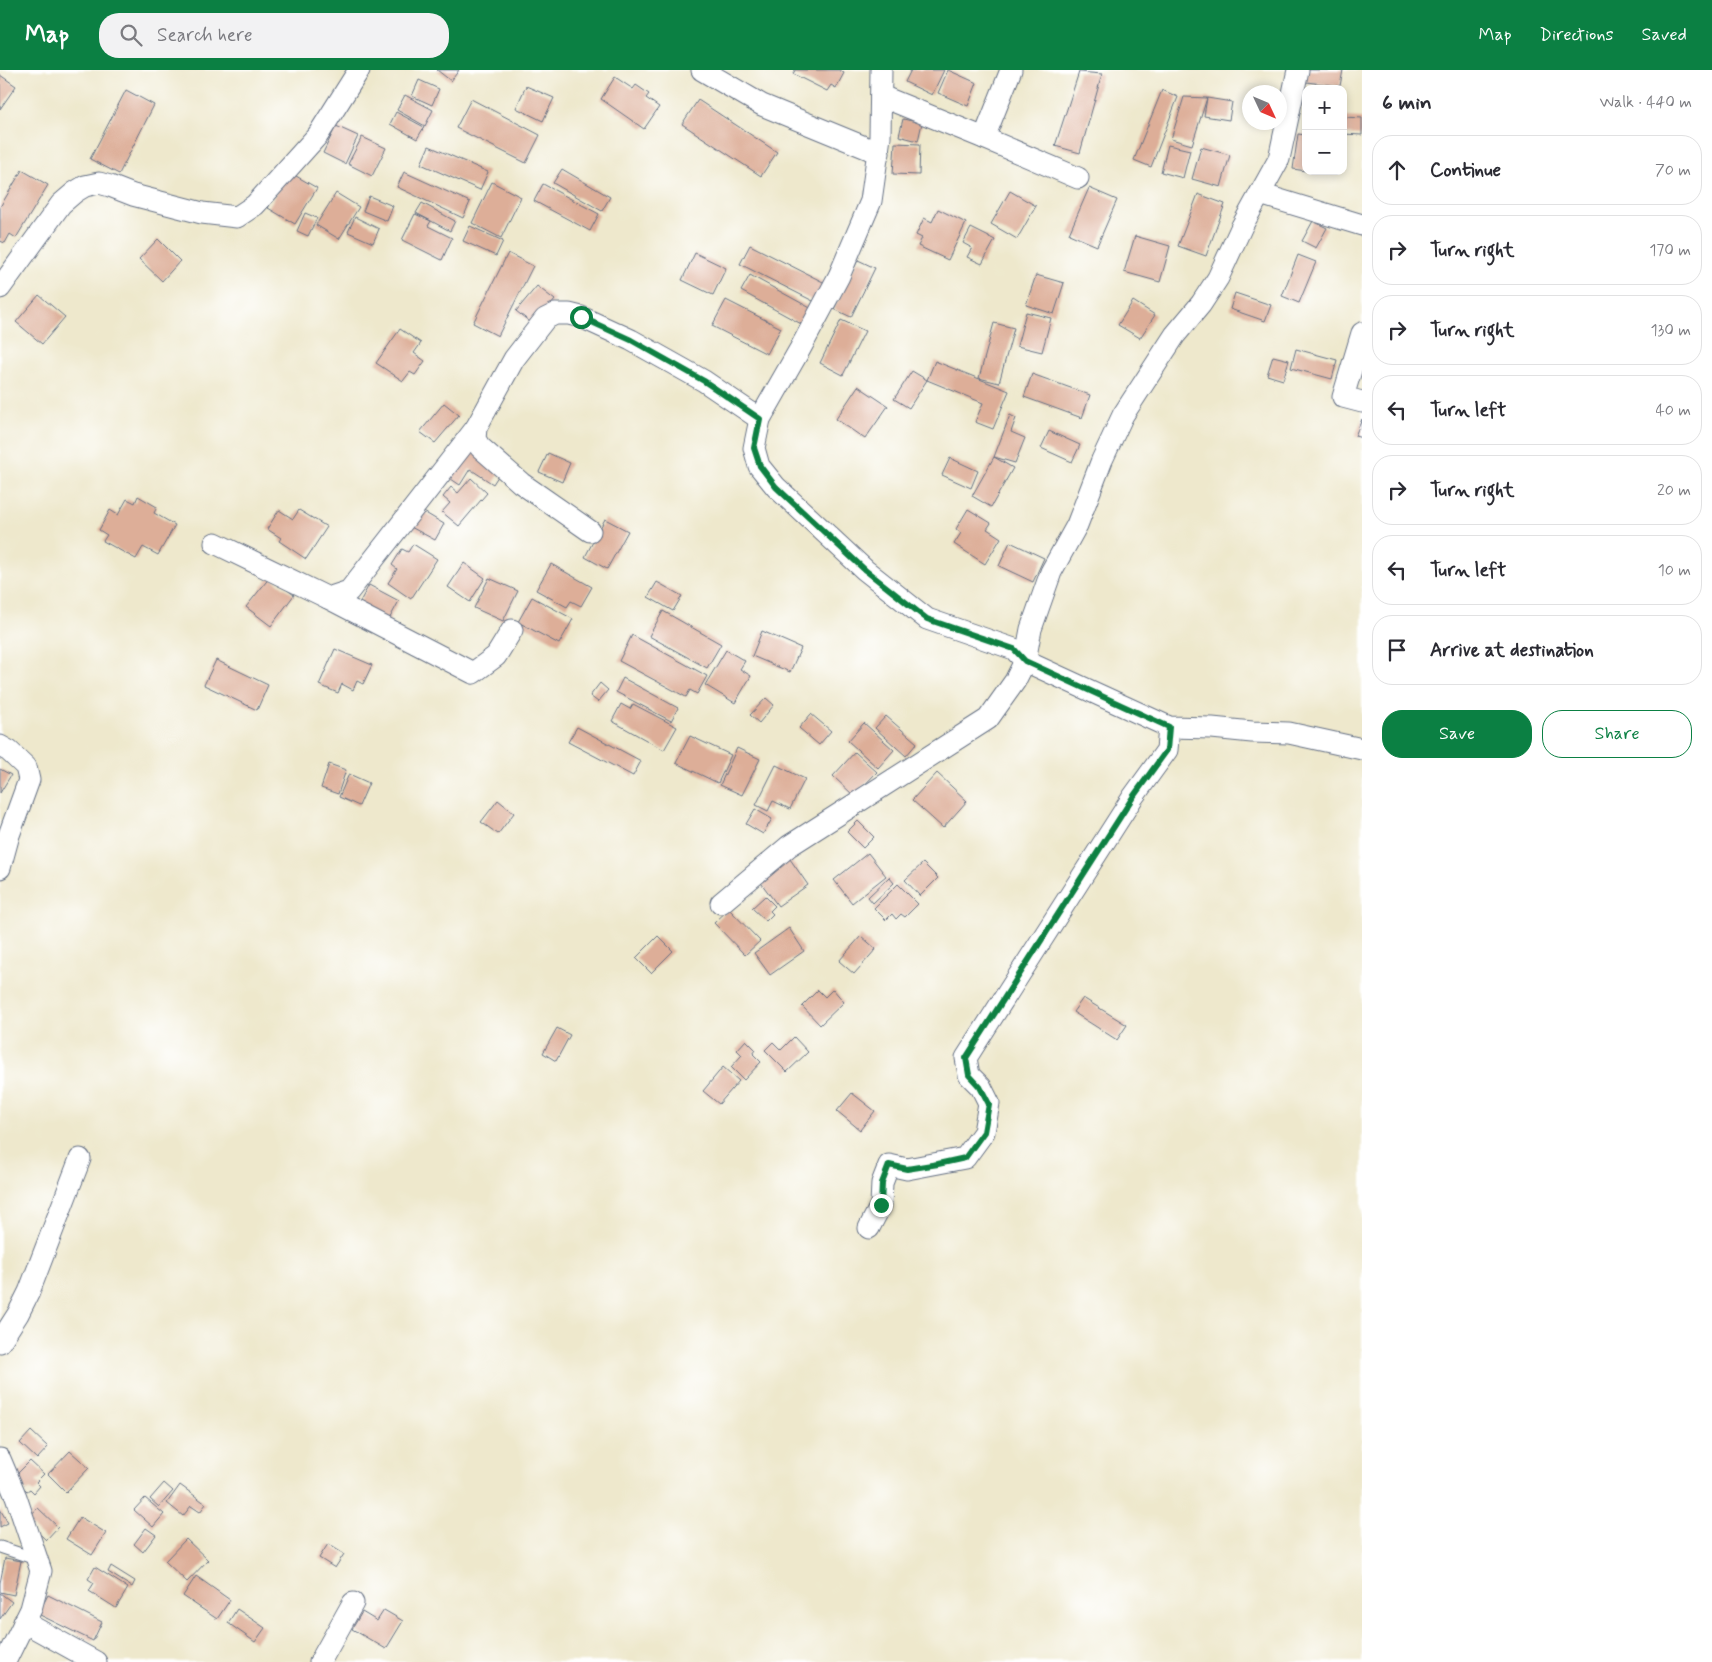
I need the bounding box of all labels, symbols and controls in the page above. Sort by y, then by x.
search box [99,13,449,58]
text: Map [25,20,69,51]
icon: search [117,21,145,49]
text: Search here [157,23,253,48]
text: Map [1479,23,1512,47]
text: Directions [1540,23,1614,47]
text: Saved [1642,23,1687,47]
north arrow [1242,85,1287,130]
map controls [1302,85,1347,175]
button: + [1302,85,1347,130]
text: 6 min [1382,89,1432,117]
text: Walk · 440 m [1599,92,1692,113]
button: − [1302,130,1347,175]
icon: ahead [1383,156,1411,184]
text: Continue [1430,158,1501,183]
text: 70 m [1655,160,1691,181]
icon: right [1383,236,1411,264]
text: Turn right [1430,238,1514,263]
text: 170 m [1649,240,1691,261]
route start [570,306,593,329]
icon: right [1383,316,1411,344]
text: Turn right [1430,318,1514,343]
text: 130 m [1650,320,1691,341]
icon: left [1383,396,1411,424]
text: Turn left [1430,398,1506,423]
text: 40 m [1655,400,1691,421]
icon: right [1383,476,1411,504]
text: Turn right [1430,478,1514,503]
text: 20 m [1657,480,1691,501]
icon: left [1383,556,1411,584]
text: Turn left [1430,558,1506,583]
text: 10 m [1658,560,1691,581]
icon: arrive [1383,636,1411,664]
text: Arrive at destination [1430,638,1594,663]
button: Save [1382,710,1532,758]
button: Share [1542,710,1692,758]
route end [870,1194,893,1217]

